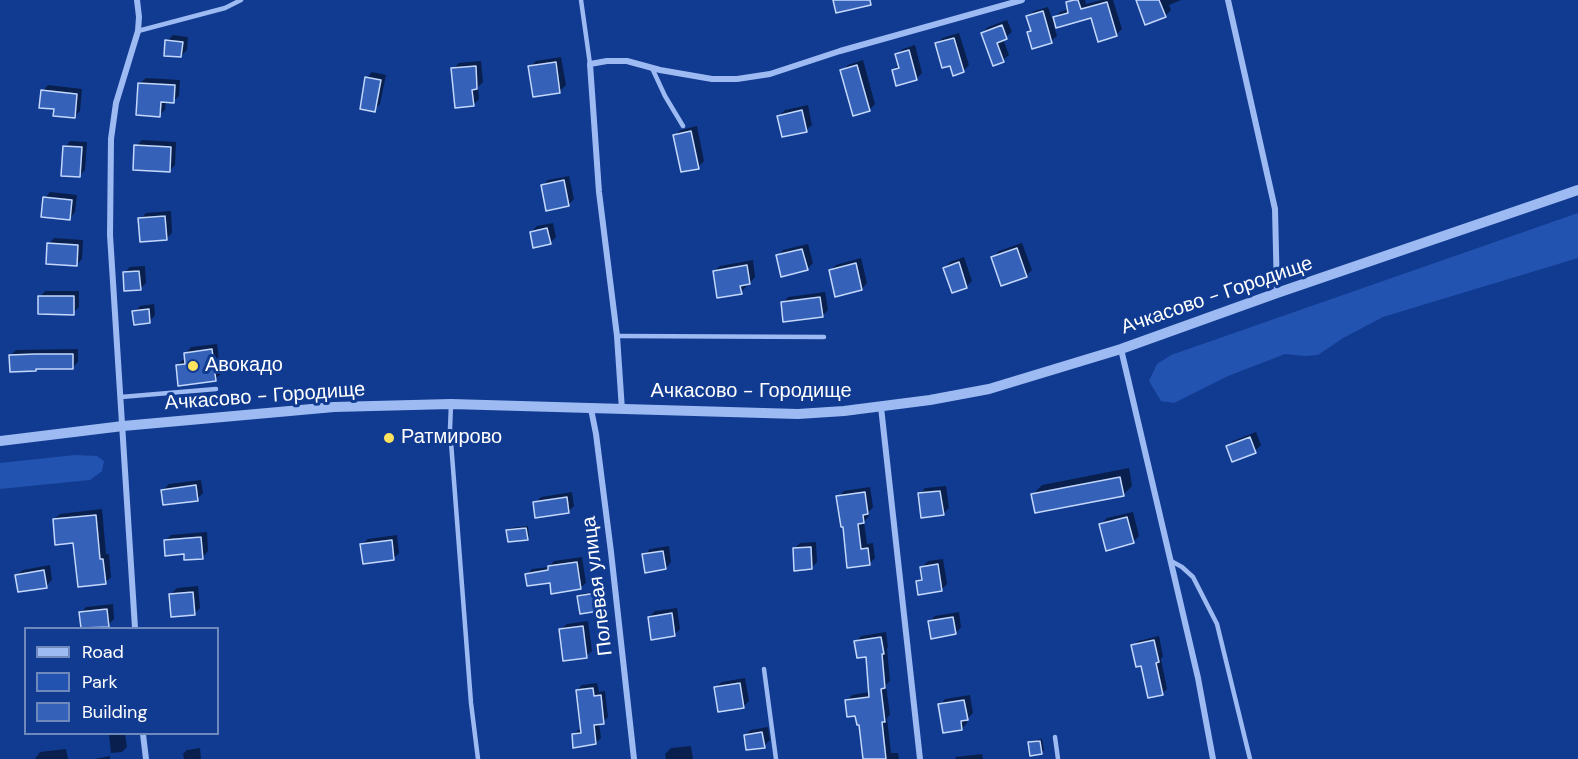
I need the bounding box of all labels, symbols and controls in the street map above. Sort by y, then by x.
street label: Ачкасово - Городище [1118,252,1316,340]
place label: Авокадо [205,354,283,378]
marker: Авокадо [186,359,200,373]
street label: Ачкасово - Городище [164,378,366,416]
street label: Ачкасово - Городище [650,380,852,404]
place label: Ратмирово [401,426,502,450]
marker: Ратмирово [382,431,396,445]
street label: Полевая улица [578,515,618,657]
legend [24,627,219,735]
text: Road [82,640,124,664]
text: Park [82,670,118,694]
text: Building [82,700,147,724]

